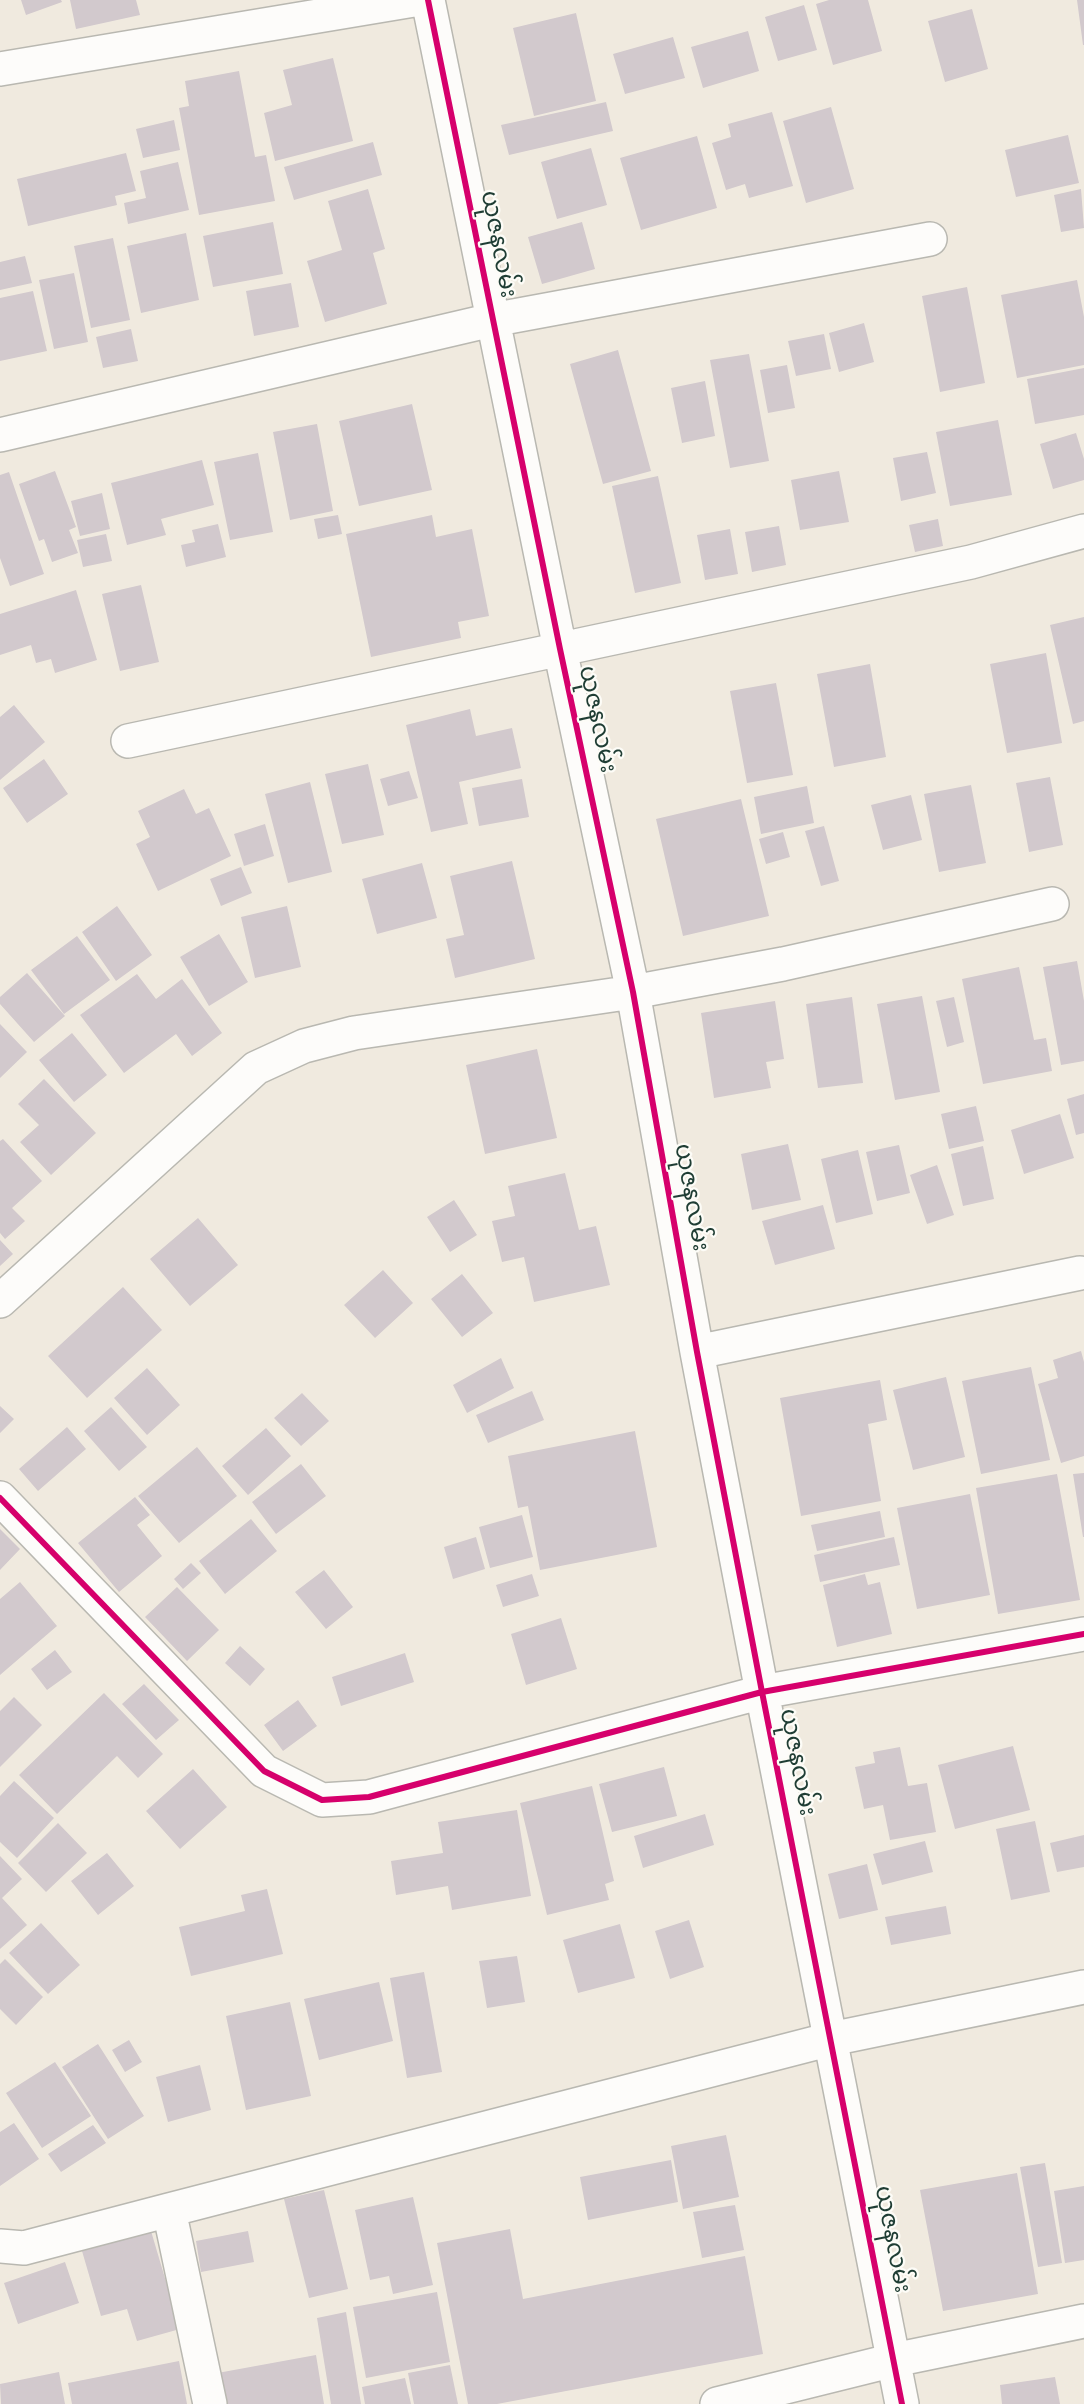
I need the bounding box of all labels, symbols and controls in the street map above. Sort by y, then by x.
street label: ယုဇနလမ်း [470,189,520,301]
street label: ယုဇနလမ်း [569,664,619,776]
street label: ယုဇနလမ်း [664,1142,712,1254]
street label: ယုဇနလမ်း [769,1707,819,1819]
street label: ယုဇနလမ်း [864,2184,914,2296]

